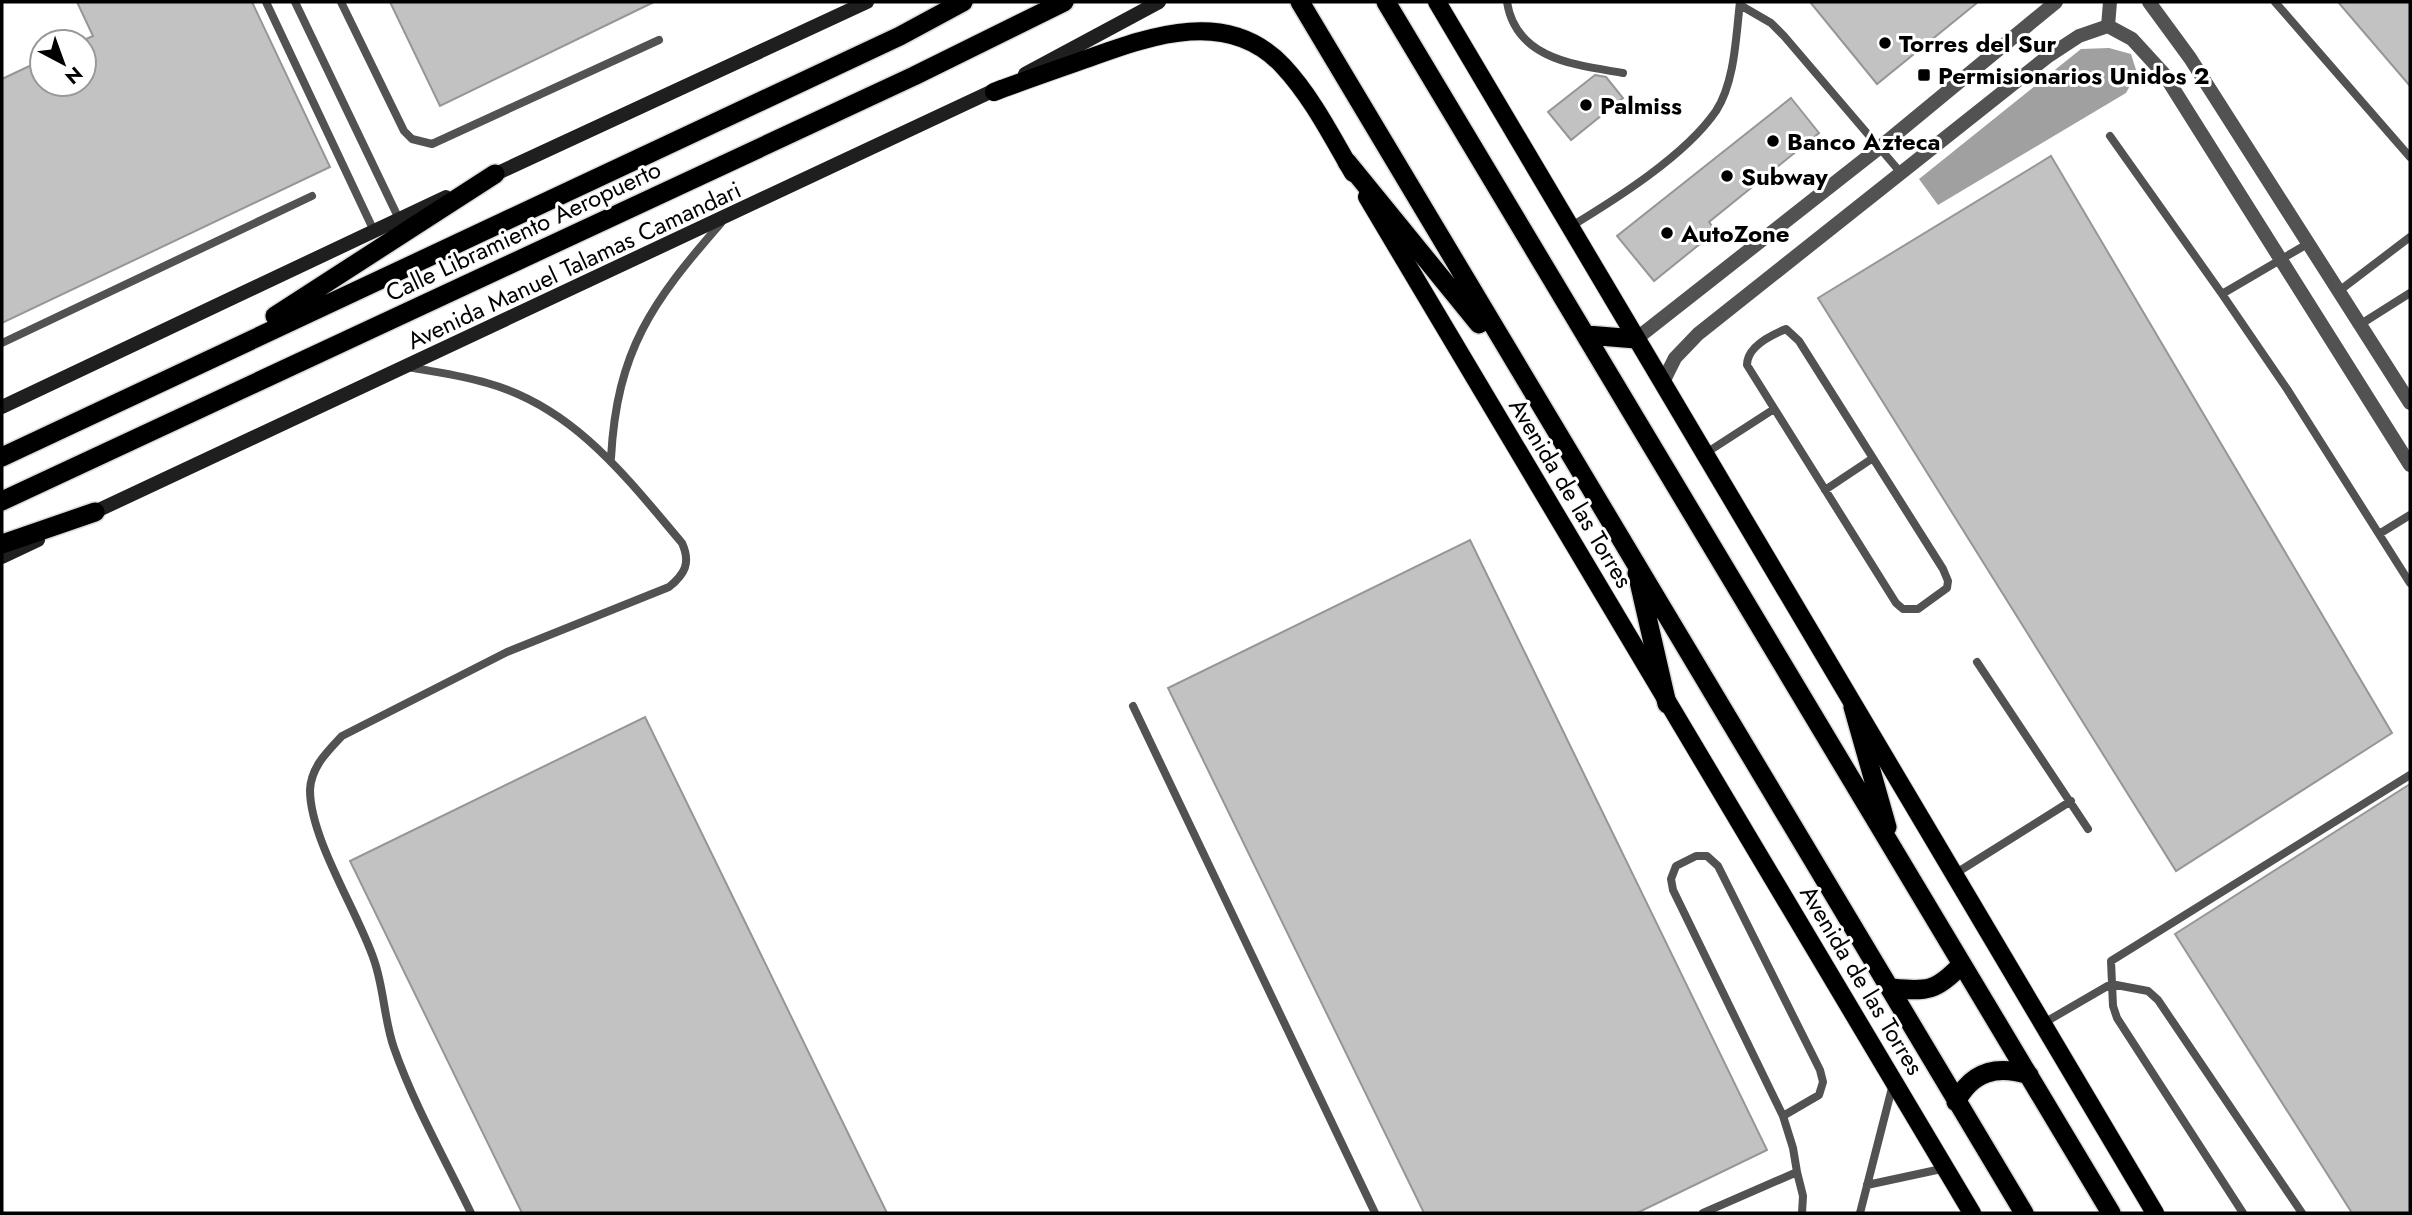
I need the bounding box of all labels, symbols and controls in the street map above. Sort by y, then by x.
place label: Torres del Sur [1899,26,2057,61]
north arrow [28,28,98,98]
marker: Torres del Sur [1877,35,1893,51]
place label: Permisionarios Unidos 2 [1938,58,2210,93]
text: N [59,60,88,91]
marker: Permisionarios Unidos 2 [1916,67,1932,83]
place label: Palmiss [1600,88,1682,123]
marker: Palmiss [1578,97,1594,113]
place label: Banco Azteca [1787,124,1940,159]
marker: Banco Azteca [1765,133,1781,149]
street label: Calle Libramiento Aeropuerto [380,152,666,310]
place label: Subway [1741,159,1828,194]
marker: Subway [1719,168,1735,184]
street label: Avenida Manuel Talamas Camandari [401,172,747,358]
place label: AutoZone [1680,216,1790,251]
marker: AutoZone [1659,225,1675,241]
street label: Avenida de las Torres [1500,392,1642,594]
street label: Avenida de las Torres [1791,879,1933,1081]

